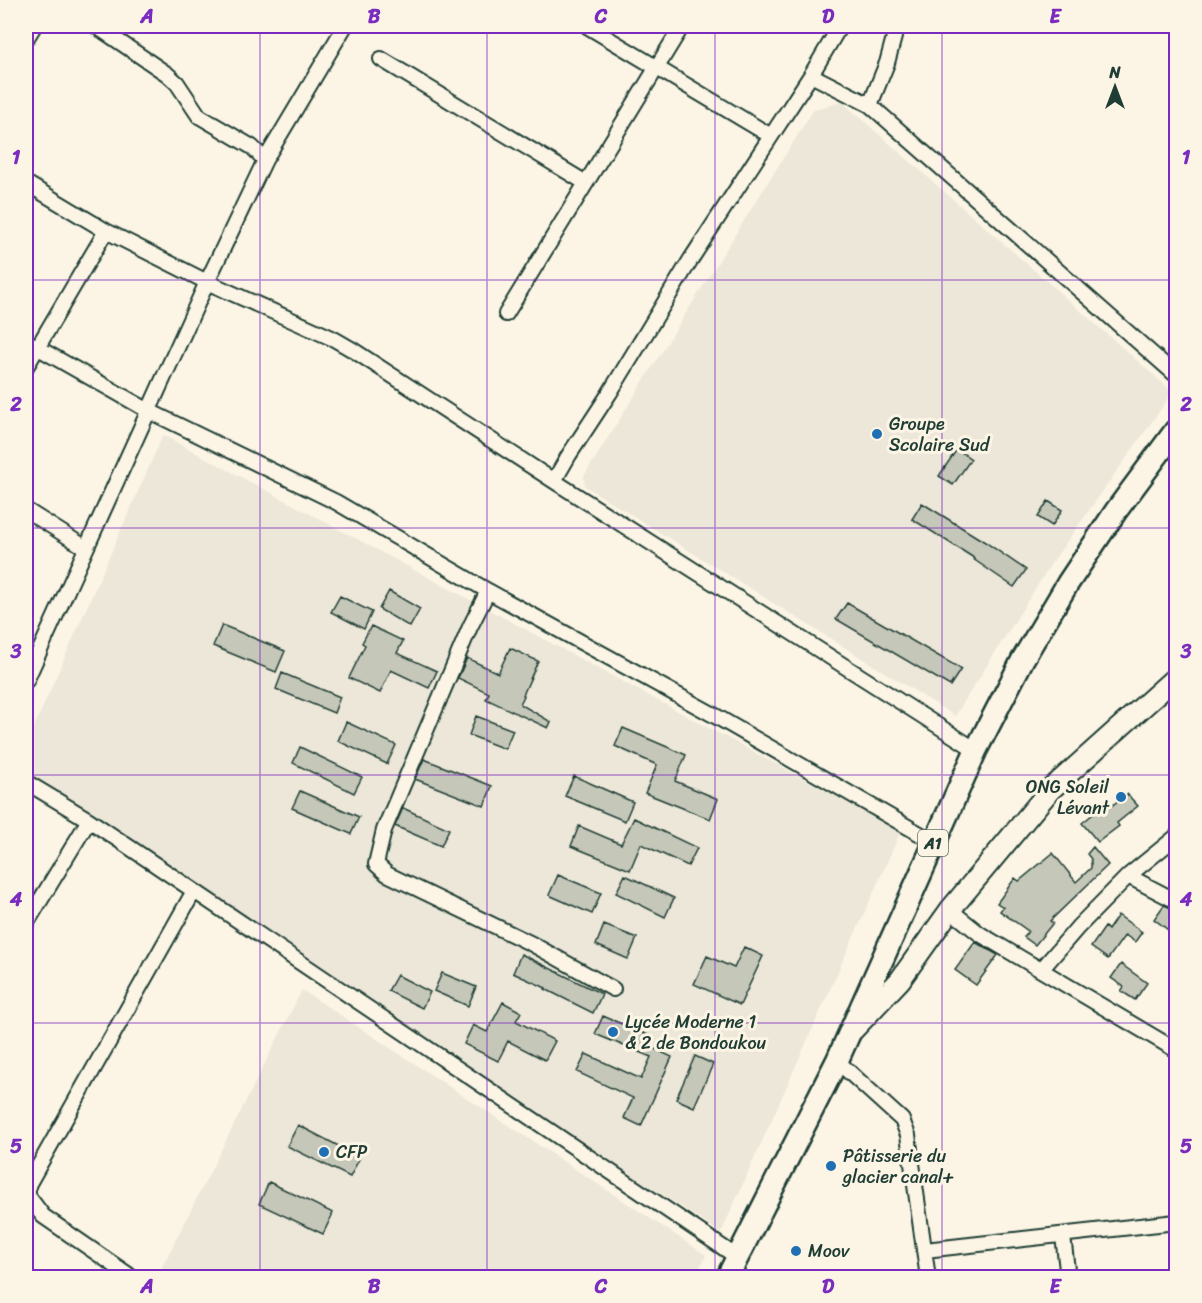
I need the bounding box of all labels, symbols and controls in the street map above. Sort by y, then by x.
text: A [139,0,154,34]
text: B [368,0,381,34]
text: C [594,0,608,34]
text: D [822,0,835,34]
text: E [1049,0,1062,34]
north arrow [1085,57,1145,117]
text: N [1108,58,1121,87]
text: 1 [12,140,21,175]
text: 1 [1182,140,1191,175]
text: 2 [9,387,22,422]
text: 2 [1179,387,1192,422]
place label: Groupe Scolaire Sud [889,408,991,461]
marker: Groupe Scolaire Sud [870,427,884,441]
text: 3 [10,634,22,669]
text: 3 [1180,634,1192,669]
place label: ONG Soleil Lévant [1026,771,1110,824]
marker: ONG Soleil Lévant [1114,790,1128,804]
road number: A1 [918,830,948,856]
text: 4 [9,882,23,917]
text: 4 [1179,882,1193,917]
place label: Lycée Moderne 1 & 2 de Bondoukou [625,1006,767,1059]
marker: Lycée Moderne 1 & 2 de Bondoukou [606,1025,620,1039]
text: 5 [10,1129,22,1164]
text: 5 [1180,1129,1192,1164]
place label: CFP [336,1136,368,1168]
place label: Pâtisserie du glacier canal+ [841,1140,954,1193]
marker: CFP [317,1145,331,1159]
marker: Pâtisserie du glacier canal+ [824,1159,838,1173]
place label: Moov [808,1235,851,1267]
marker: Moov [789,1244,803,1258]
text: A [139,1269,154,1303]
text: B [368,1269,381,1303]
text: C [594,1269,608,1303]
text: D [822,1269,835,1303]
text: E [1049,1269,1062,1303]

